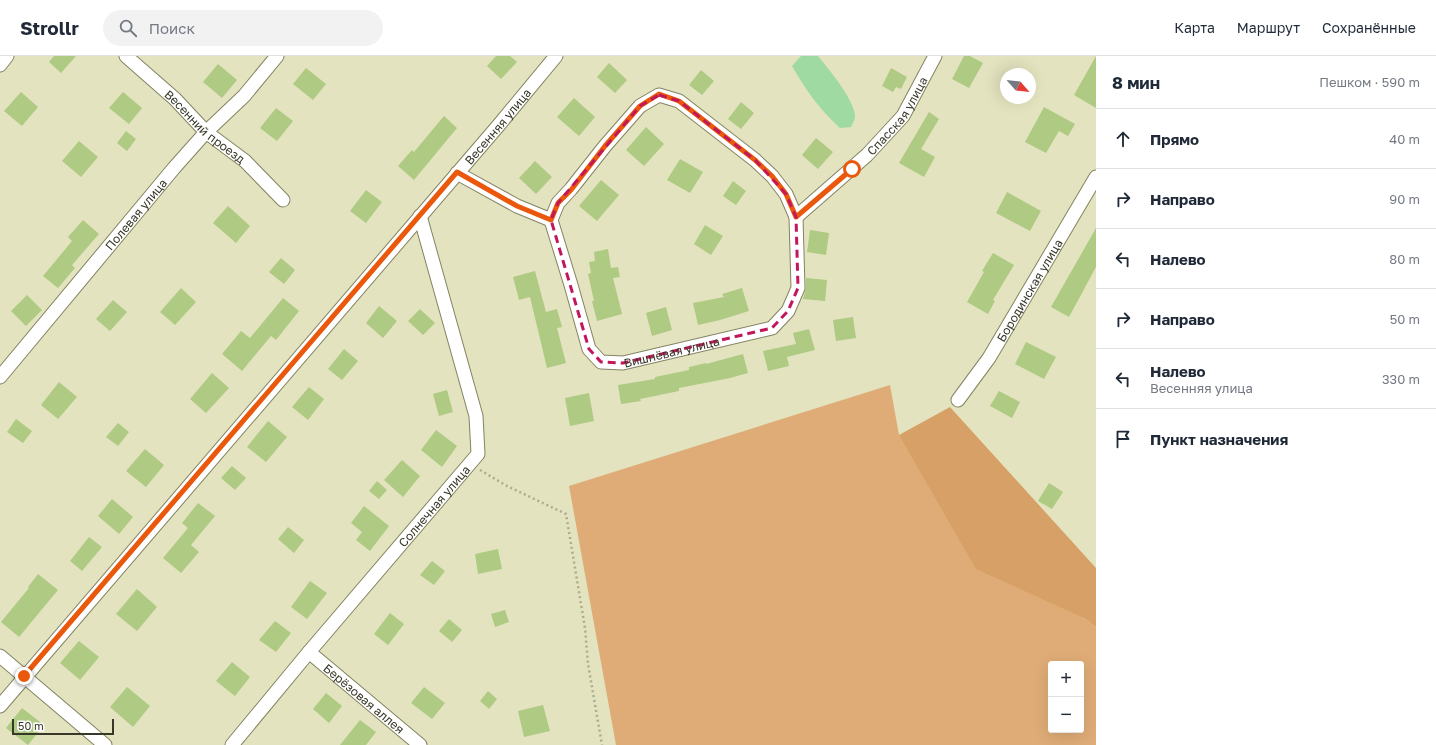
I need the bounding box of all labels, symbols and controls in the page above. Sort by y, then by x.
search box [103,10,383,46]
text: Strollr [20,16,79,39]
icon: search [117,17,139,39]
text: Поиск [149,19,195,37]
text: Карта [1174,19,1215,36]
text: Маршрут [1237,19,1300,36]
text: Сохранённые [1322,19,1416,36]
north arrow [1000,68,1036,104]
text: 8 мин [1112,72,1160,93]
street label: Спасская улица [863,74,930,158]
text: Пешком · 590 m [1319,74,1420,90]
street label: Весенняя улица [461,85,534,167]
street label: Весенний проезд [162,86,248,166]
icon: ahead [1112,128,1134,150]
text: Прямо [1150,130,1199,148]
text: 40 m [1389,131,1420,147]
route start [843,160,861,178]
street label: Полевая улица [101,175,170,253]
icon: right [1112,188,1134,210]
text: Направо [1150,190,1215,208]
text: 90 m [1389,191,1420,207]
street label: Бородинская улица [993,236,1065,344]
icon: left [1112,248,1134,270]
text: Налево [1150,250,1206,268]
text: 80 m [1389,251,1420,267]
icon: right [1112,308,1134,330]
text: Направо [1150,310,1215,328]
text: 50 m [1390,311,1420,327]
street label: Вишнёвая улица [622,333,721,370]
text: Налево [1150,362,1206,380]
icon: left [1112,368,1134,390]
text: 330 m [1382,371,1420,387]
text: Весенняя улица [1150,380,1253,396]
icon: arrive [1112,428,1134,450]
text: Пункт назначения [1150,430,1288,448]
street label: Солнечная улица [395,462,473,550]
street label: Берёзовая аллея [321,660,408,736]
map controls [1048,661,1084,733]
button: + [1048,661,1084,697]
route end [15,667,33,685]
button: − [1048,697,1084,733]
scale bar [12,717,114,736]
text: 50 m [18,719,44,732]

